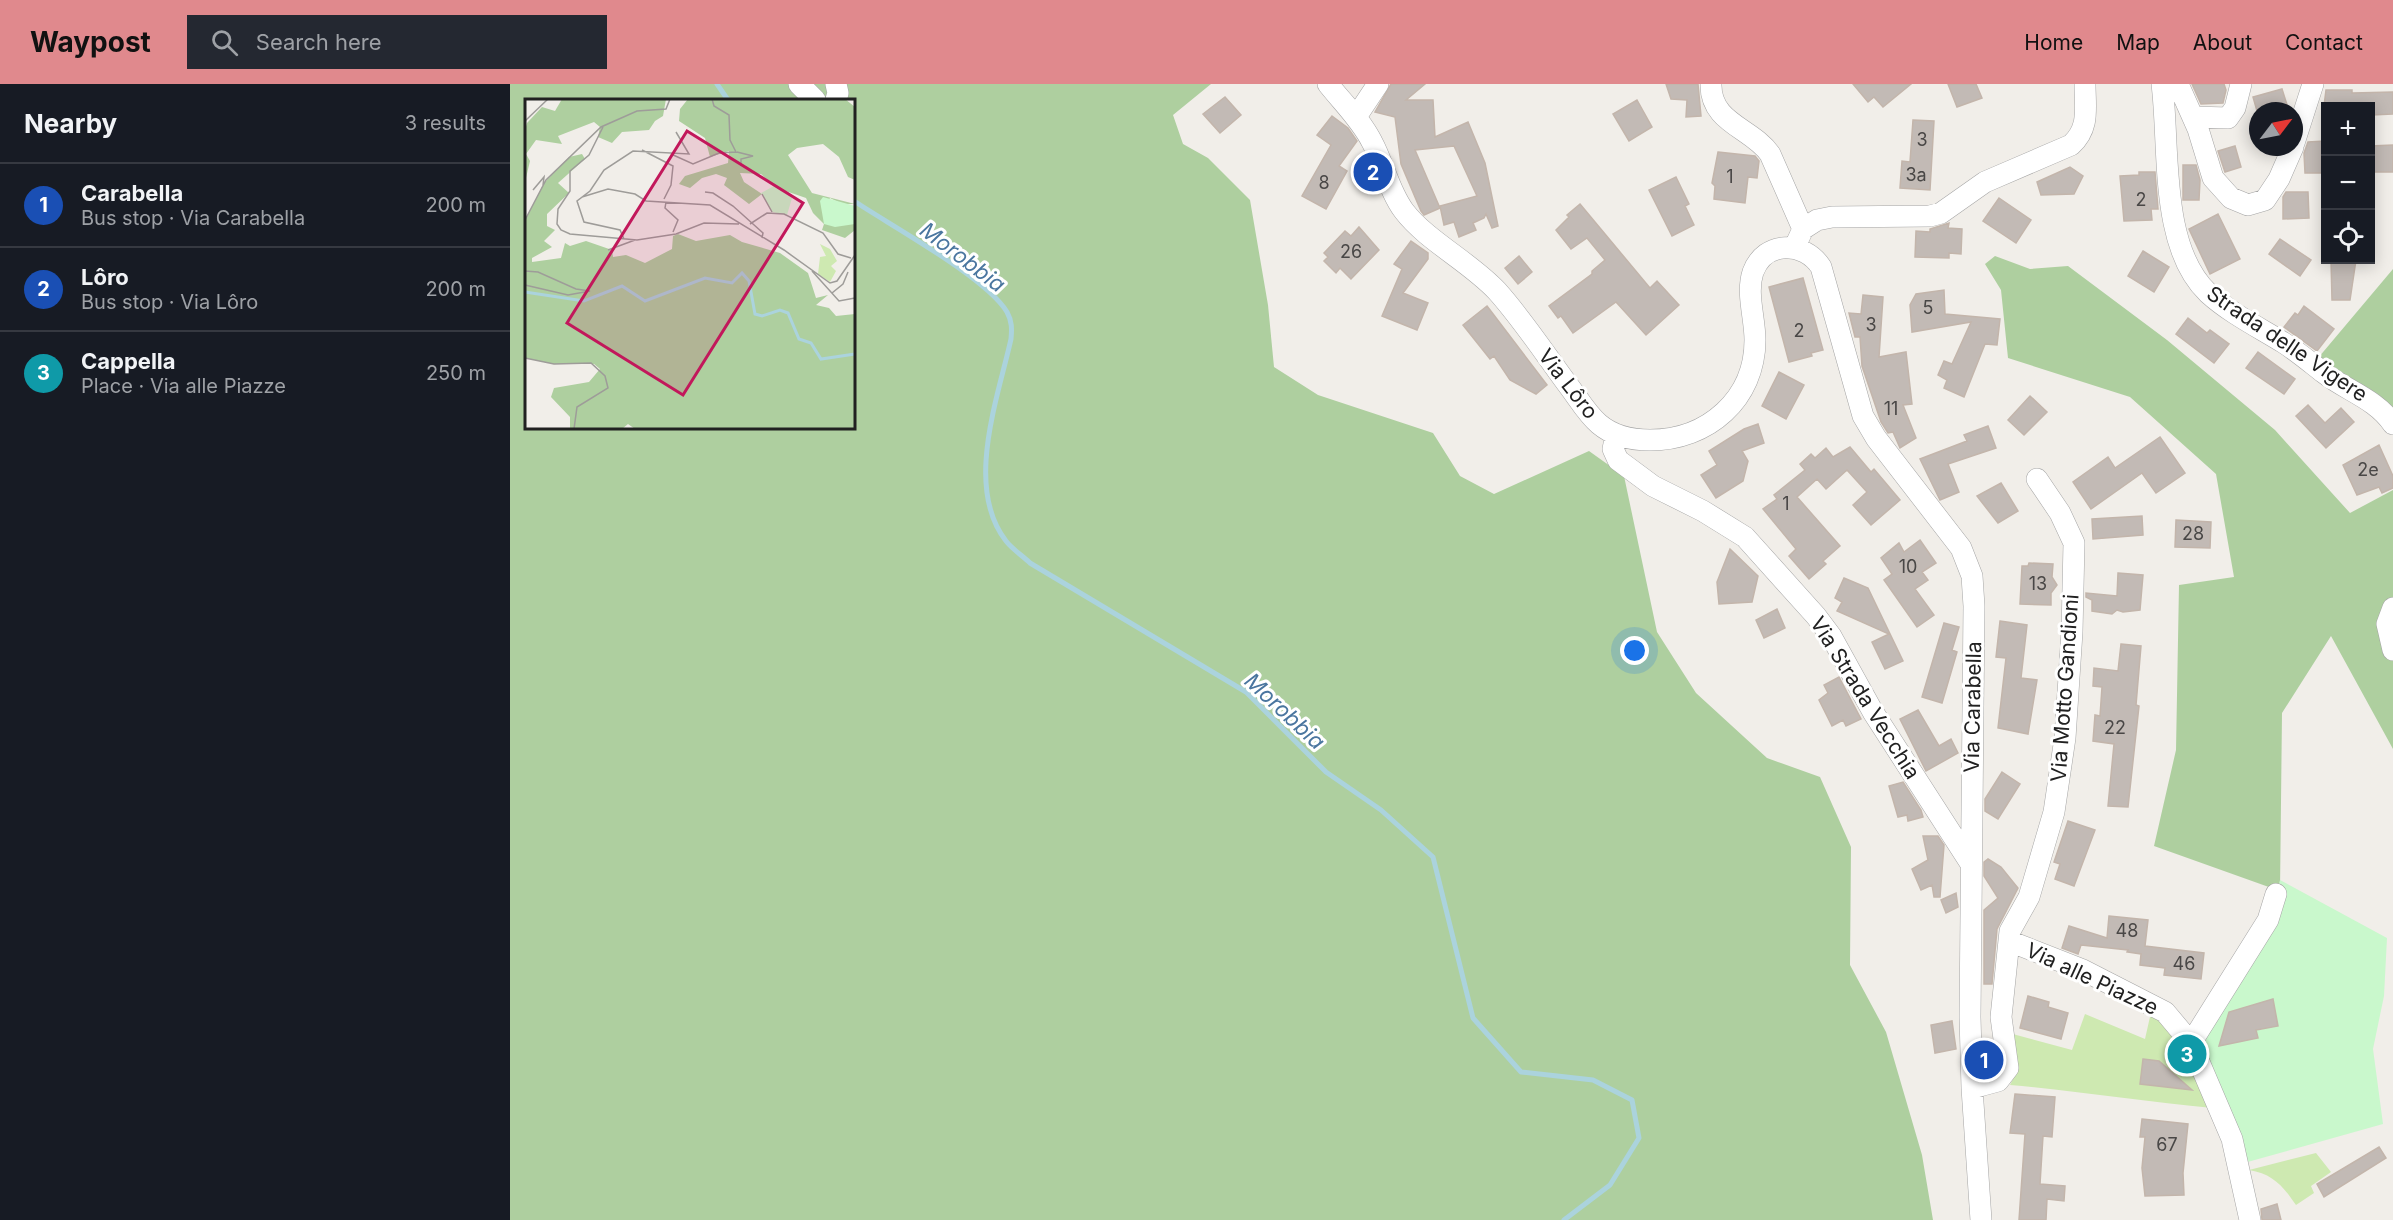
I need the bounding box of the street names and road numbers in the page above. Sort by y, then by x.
street label: Strada delle Vigere [2202,281,2372,407]
street label: Via Lôro [1533,344,1603,424]
street label: Via Motto Gandioni [2045,593,2084,783]
street label: Via Strada Vecchia [1805,612,1926,784]
street label: Via Carabella [1959,641,1986,773]
street label: Via alle Piazze [2022,937,2162,1020]

